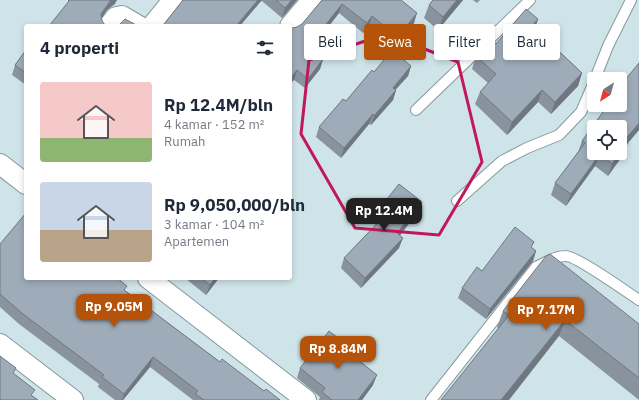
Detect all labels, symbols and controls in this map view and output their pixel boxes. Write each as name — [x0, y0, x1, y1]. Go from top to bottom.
chip: Beli — [304, 24, 356, 60]
chip: Sewa — [364, 24, 426, 60]
chip: Filter — [434, 24, 495, 60]
chip: Baru — [503, 24, 560, 60]
text: 4 properti — [40, 37, 119, 59]
icon: filters — [254, 37, 276, 59]
north arrow — [587, 72, 627, 112]
map controls — [587, 72, 627, 160]
text: Rp 12.4M/bln — [164, 94, 273, 116]
icon: home — [72, 98, 120, 146]
text: 4 kamar · 152 m² — [164, 116, 264, 133]
button: locate — [587, 120, 627, 160]
text: Rumah — [164, 133, 205, 150]
text: Rp 9,050,000/bln — [164, 194, 305, 216]
icon: home — [72, 198, 120, 246]
pin: Rp 12.4M — [343, 198, 425, 232]
text: Rp 12.4M — [355, 202, 413, 219]
text: 3 kamar · 104 m² — [164, 216, 264, 233]
text: Apartemen — [164, 233, 229, 250]
pin: Rp 9.05M — [73, 294, 155, 328]
pin: Rp 7.17M — [505, 297, 587, 331]
text: Rp 9.05M — [85, 298, 143, 315]
text: Rp 7.17M — [517, 301, 575, 318]
pin: Rp 8.84M — [297, 336, 379, 370]
text: Rp 8.84M — [309, 340, 367, 357]

